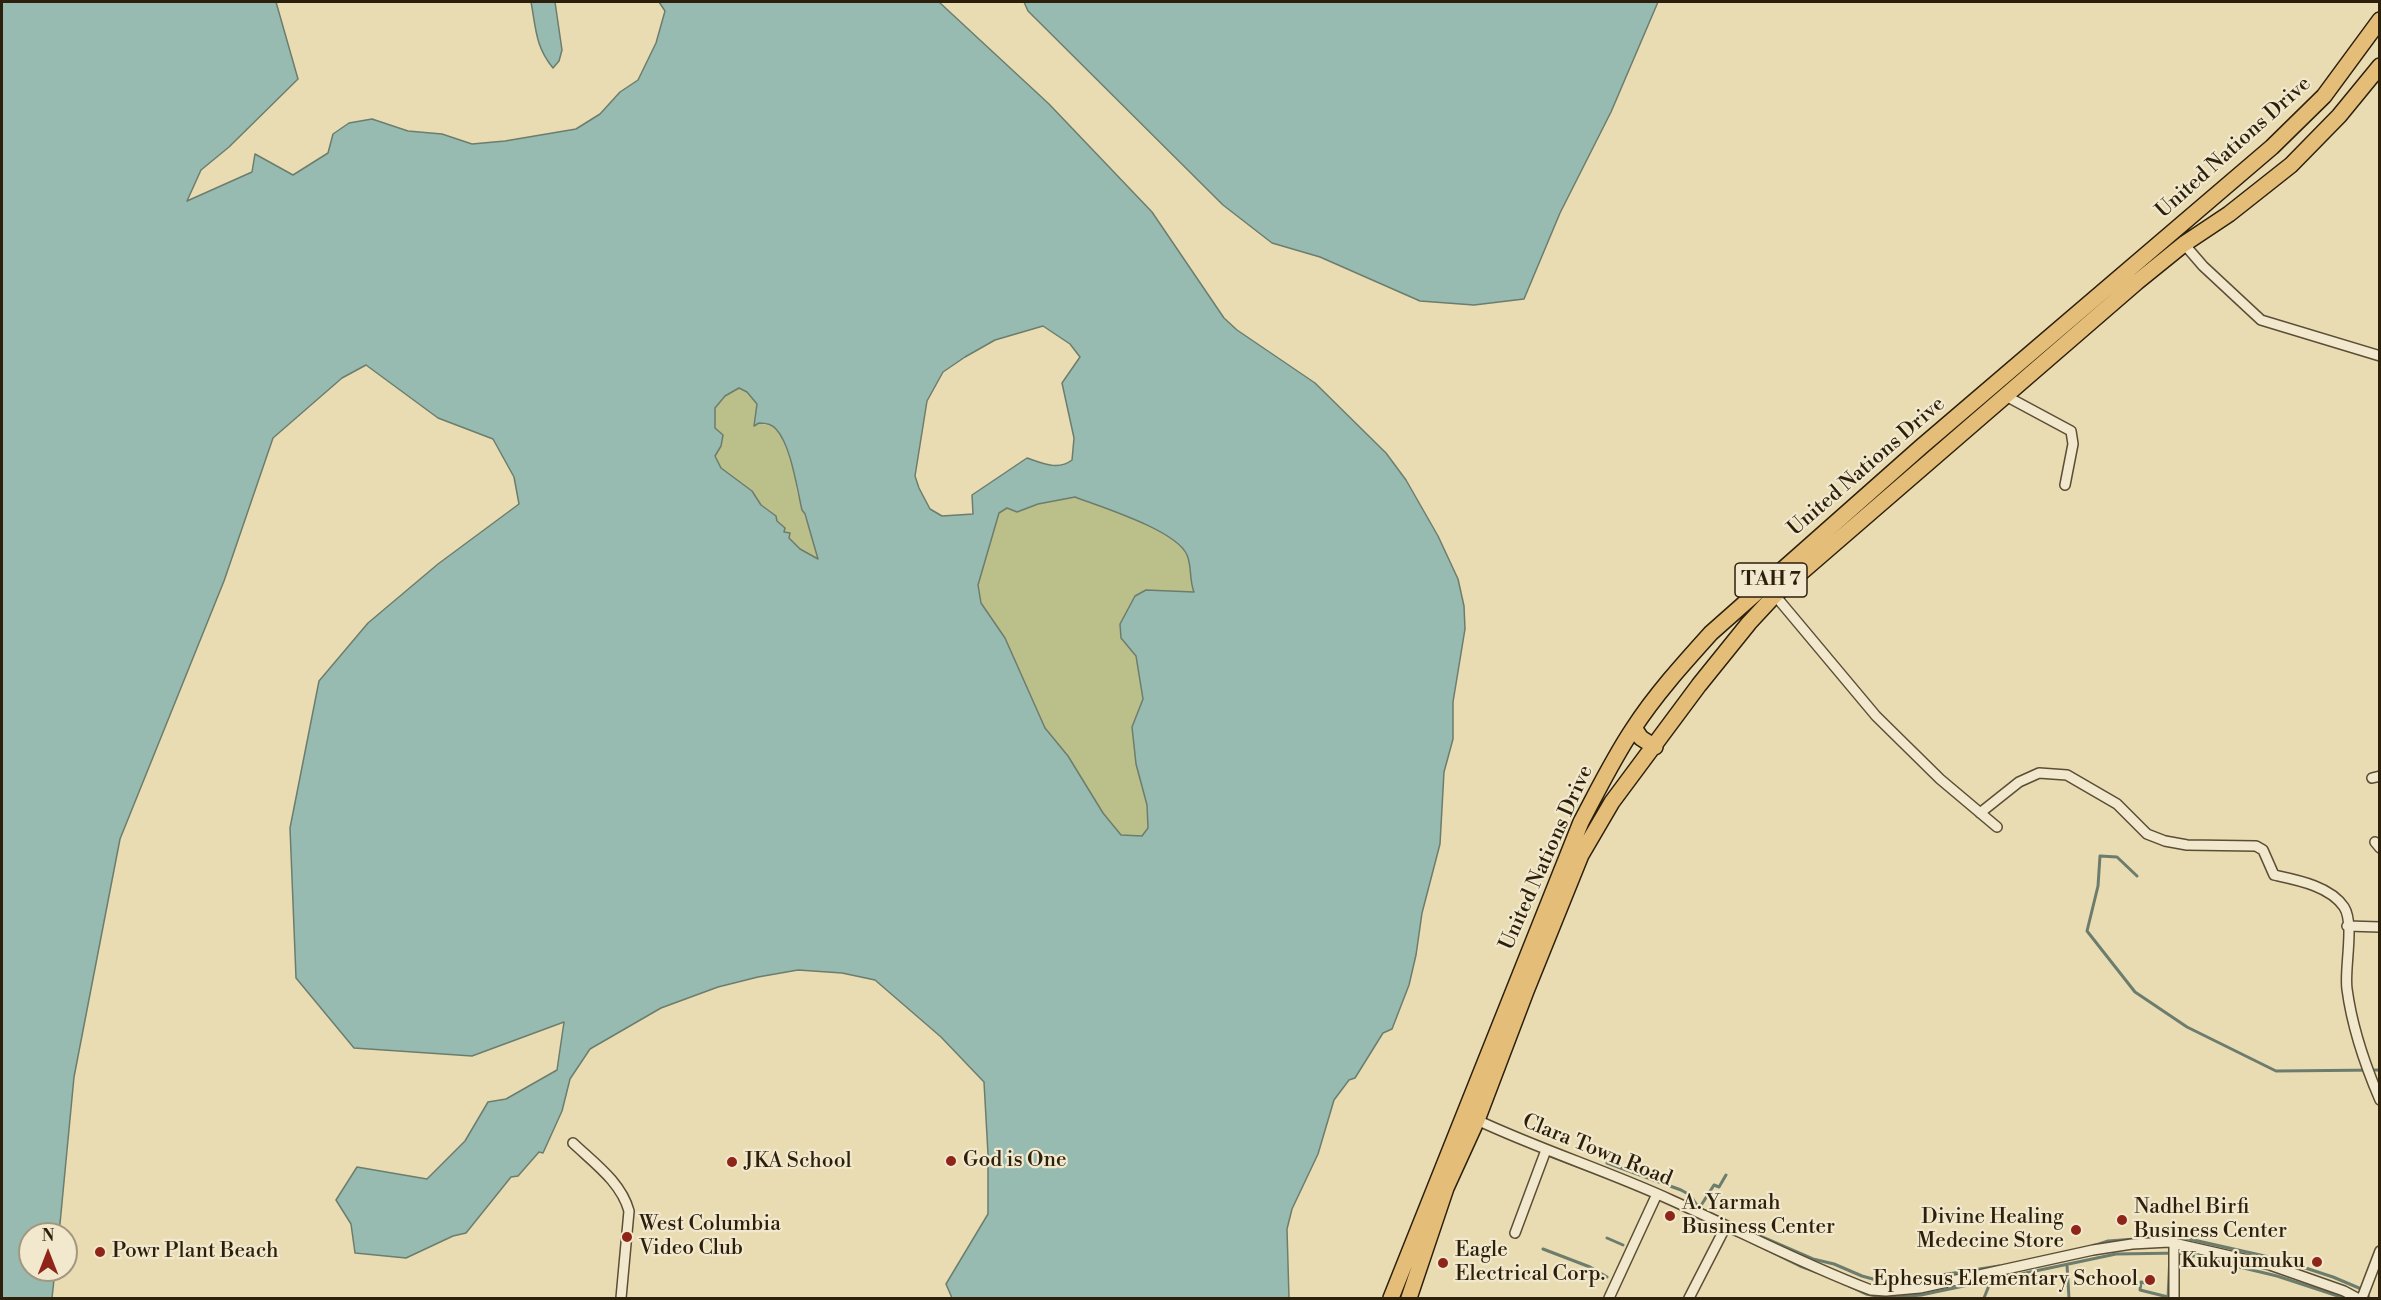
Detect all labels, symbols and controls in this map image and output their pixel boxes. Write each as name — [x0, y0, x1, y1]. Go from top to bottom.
street label: United Nations Drive — [2151, 72, 2317, 224]
street label: United Nations Drive — [1783, 392, 1951, 542]
road number: TAH 7 — [1735, 563, 1807, 597]
street label: United Nations Drive — [1495, 762, 1599, 954]
street label: Clara Town Road — [1518, 1109, 1676, 1193]
place label: God is One — [963, 1148, 1067, 1174]
place label: JKA School — [744, 1149, 852, 1175]
marker: God is One — [944, 1154, 958, 1168]
marker: JKA School — [725, 1155, 739, 1169]
place label: A. Yarmah Business Center — [1682, 1191, 1835, 1241]
place label: Nadhel Birfi Business Center — [2134, 1195, 2287, 1245]
place label: Divine Healing Medecine Store — [1917, 1205, 2064, 1255]
marker: A. Yarmah Business Center — [1663, 1209, 1677, 1223]
place label: West Columbia Video Club — [639, 1212, 781, 1262]
marker: Nadhel Birfi Business Center — [2115, 1213, 2129, 1227]
north arrow — [18, 1222, 78, 1282]
marker: Divine Healing Medecine Store — [2069, 1223, 2083, 1237]
text: N — [42, 1226, 54, 1246]
marker: West Columbia Video Club — [620, 1230, 634, 1244]
place label: Eagle Electrical Corp. — [1455, 1238, 1605, 1288]
place label: Powr Plant Beach — [112, 1239, 279, 1265]
marker: Powr Plant Beach — [93, 1245, 107, 1259]
place label: Kukujumuku — [2181, 1249, 2305, 1275]
marker: Kukujumuku — [2310, 1255, 2324, 1269]
marker: Eagle Electrical Corp. — [1436, 1256, 1450, 1270]
place label: Ephesus Elementary School — [1873, 1267, 2138, 1293]
marker: Ephesus Elementary School — [2143, 1273, 2157, 1287]

